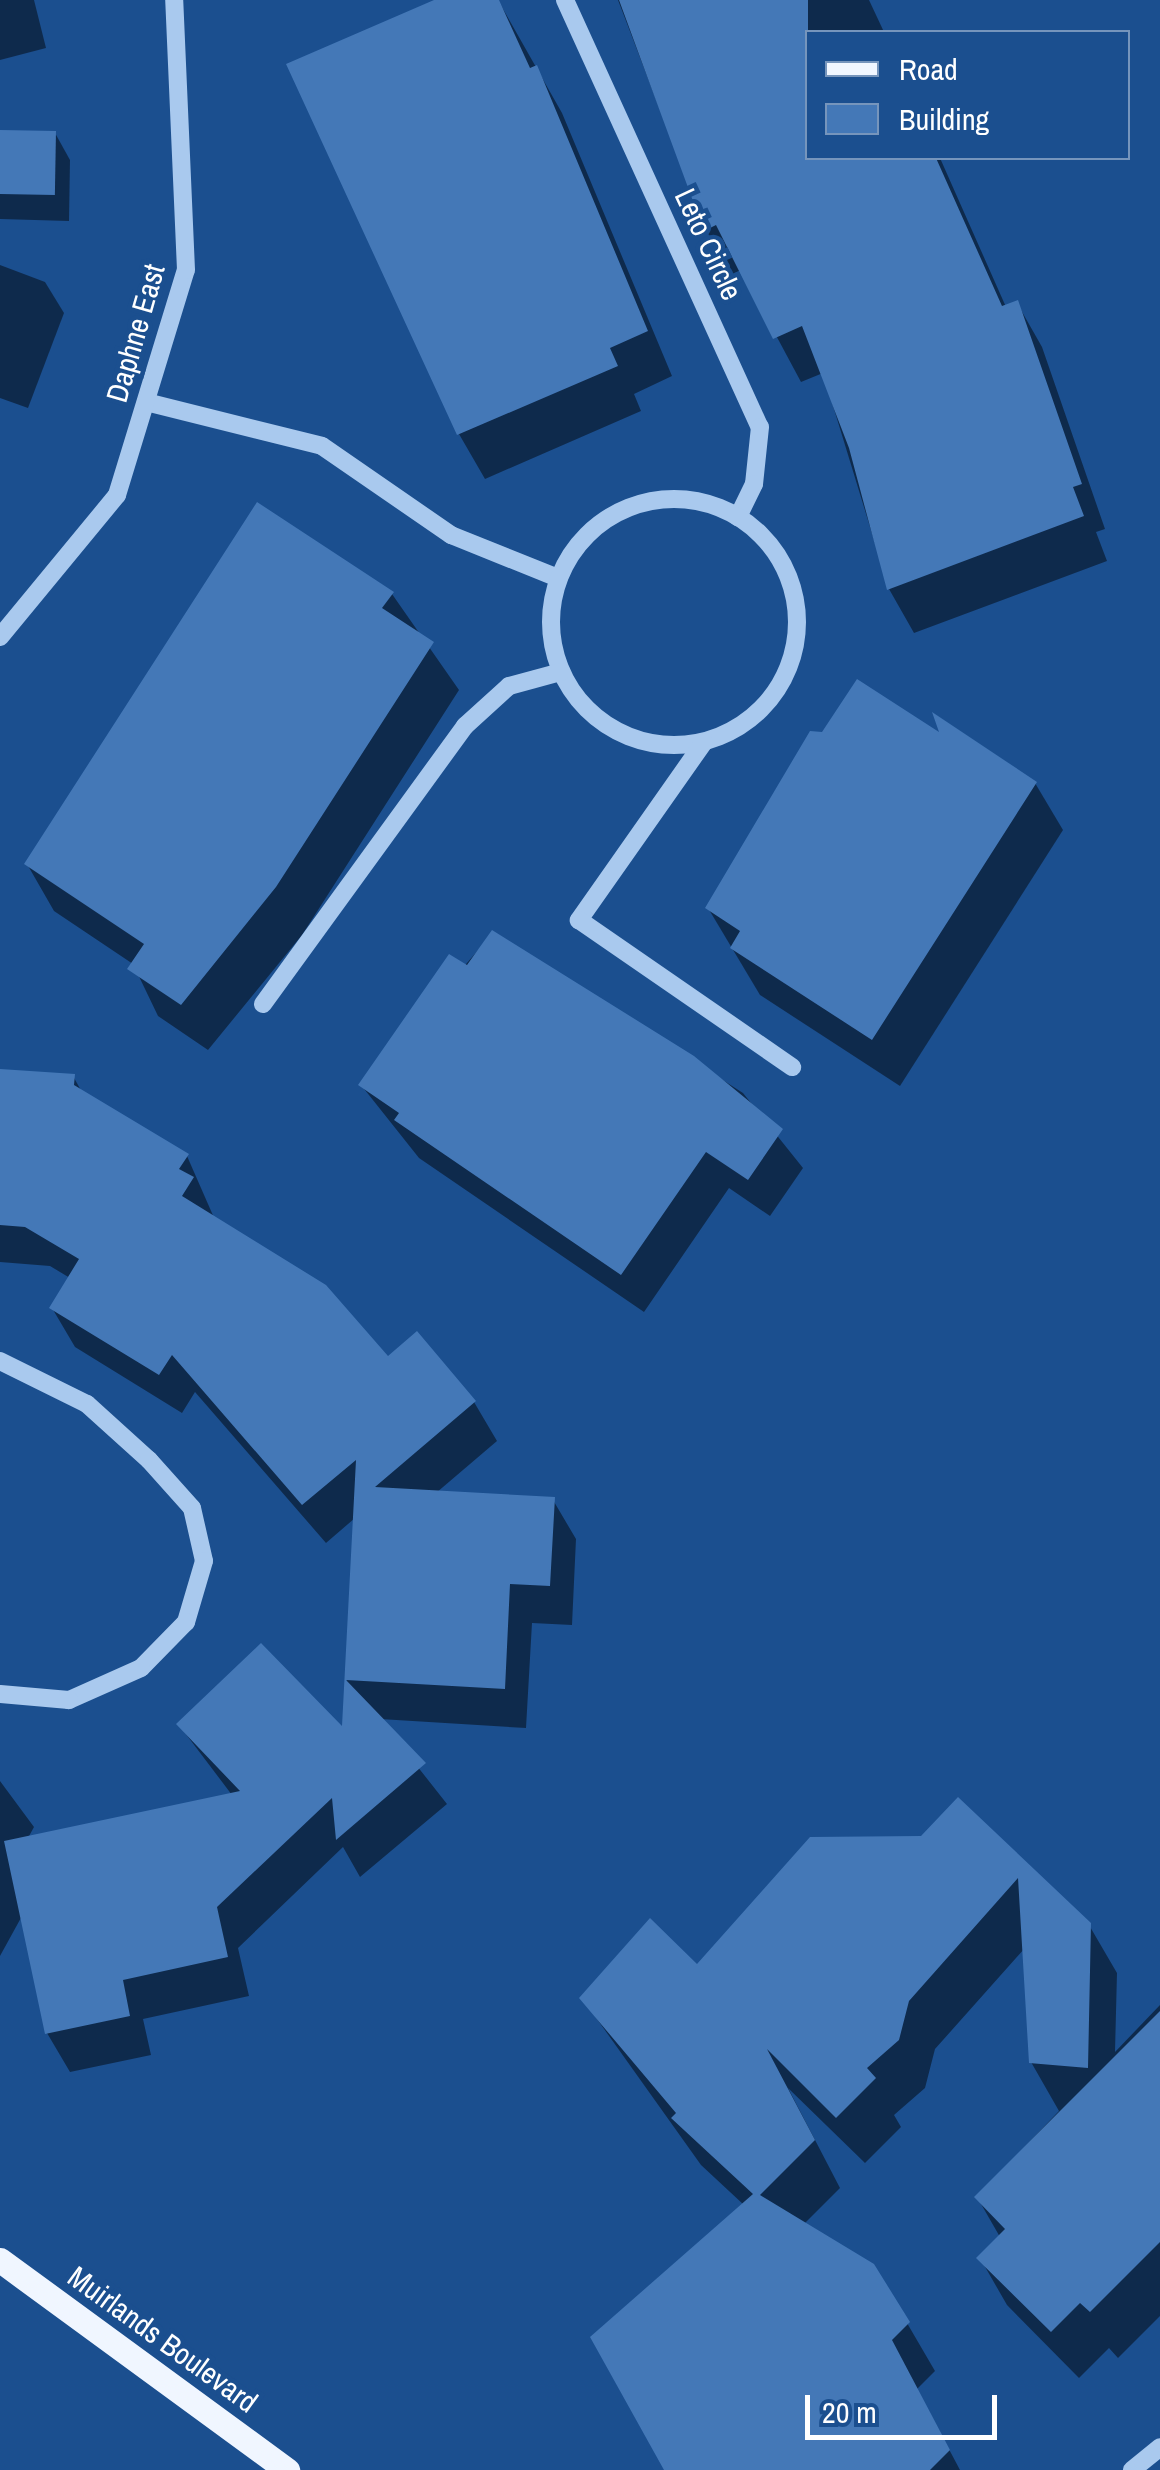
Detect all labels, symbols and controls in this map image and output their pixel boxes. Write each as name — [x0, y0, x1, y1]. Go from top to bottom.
legend — [805, 30, 1130, 160]
text: Road — [899, 49, 958, 89]
text: Building — [899, 99, 989, 139]
street label: Leto Circle — [668, 182, 750, 306]
street label: Daphne East — [98, 260, 172, 406]
street label: Muirlands Boulevard — [61, 2258, 265, 2420]
scale bar — [810, 2375, 1002, 2437]
text: 20 m — [822, 2392, 877, 2432]

